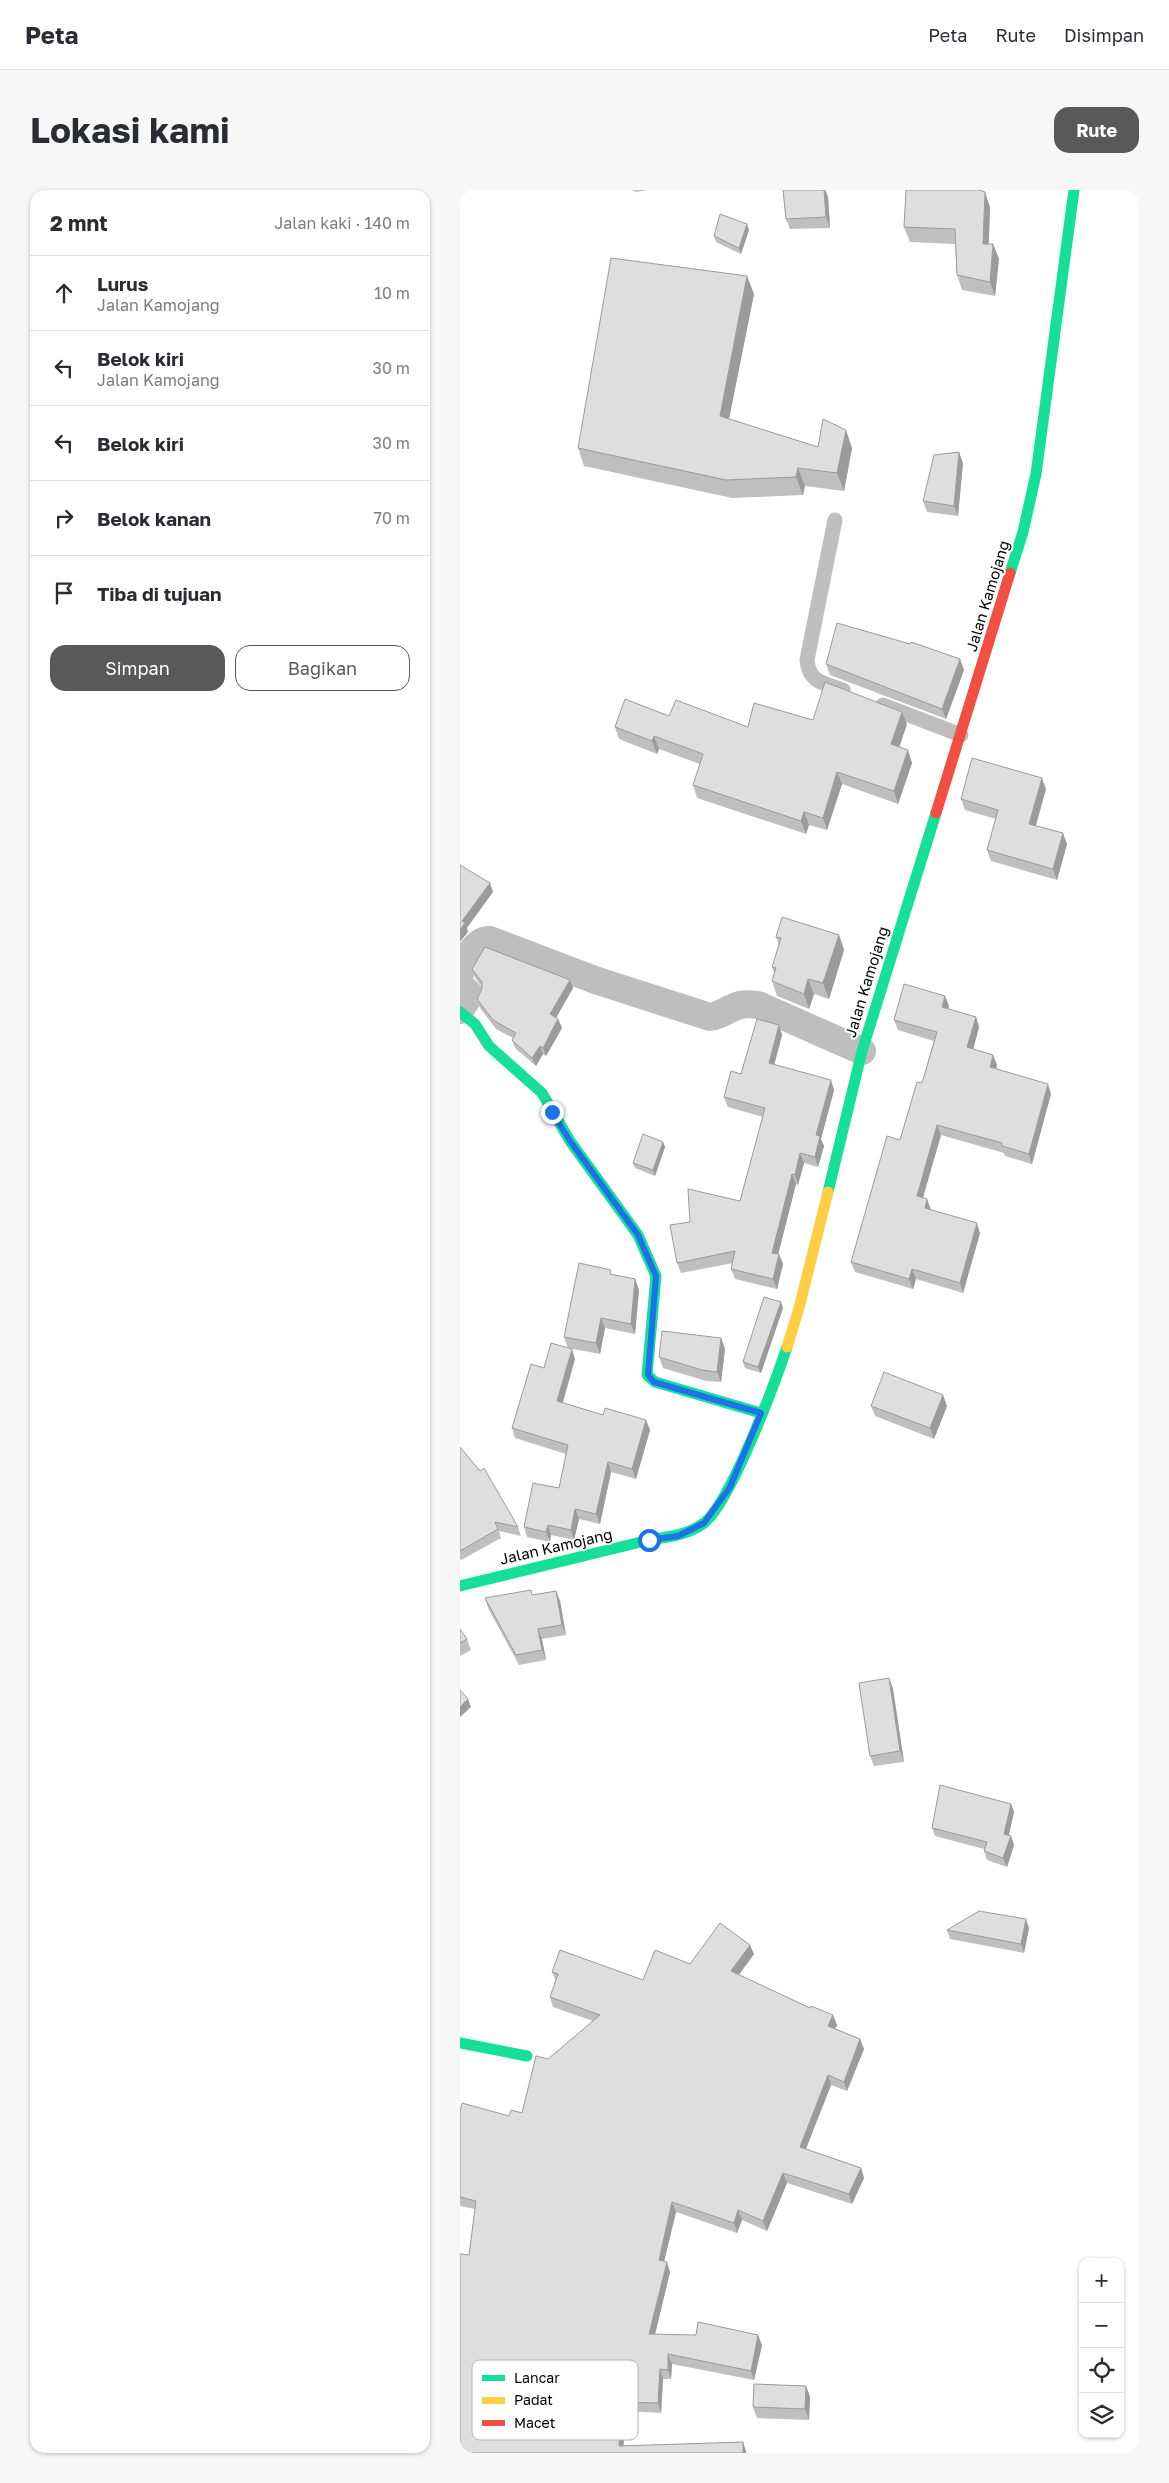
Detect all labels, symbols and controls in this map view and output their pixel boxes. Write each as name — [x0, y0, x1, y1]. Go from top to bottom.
text: Peta — [25, 20, 78, 49]
text: Peta — [928, 24, 968, 46]
text: Rute — [996, 24, 1036, 46]
text: Disimpan — [1064, 24, 1144, 46]
button: Rute — [1054, 107, 1139, 153]
text: Lokasi kami — [30, 109, 230, 151]
text: 2 mnt — [50, 210, 108, 236]
text: Jalan kaki · 140 m — [274, 213, 410, 233]
text: Lurus — [97, 272, 148, 295]
icon: ahead — [50, 279, 78, 307]
text: 10 m — [374, 283, 410, 303]
text: Jalan Kamojang — [97, 295, 220, 315]
text: Belok kiri — [97, 347, 184, 370]
icon: left — [50, 354, 78, 382]
text: 30 m — [373, 358, 410, 378]
text: Jalan Kamojang — [97, 370, 220, 390]
icon: left — [50, 429, 78, 457]
text: Belok kiri — [97, 432, 184, 455]
text: 30 m — [373, 433, 410, 453]
icon: right — [50, 504, 78, 532]
text: Belok kanan — [97, 507, 211, 530]
text: 70 m — [373, 508, 410, 528]
street label: Jalan Kamojang — [962, 538, 1012, 653]
icon: arrive — [50, 579, 78, 607]
text: Tiba di tujuan — [97, 582, 222, 605]
button: Simpan — [50, 645, 225, 691]
button: Bagikan — [235, 645, 410, 691]
street label: Jalan Kamojang — [841, 924, 891, 1039]
route end — [541, 1101, 564, 1124]
street label: Jalan Kamojang — [498, 1524, 614, 1568]
route start — [638, 1529, 661, 1552]
map controls — [1079, 2258, 1124, 2438]
button: + — [1079, 2258, 1124, 2303]
button: − — [1079, 2303, 1124, 2348]
button: locate — [1079, 2348, 1124, 2393]
legend — [472, 2360, 638, 2440]
text: Lancar — [514, 2369, 560, 2386]
text: Padat — [514, 2391, 553, 2408]
button: layers — [1079, 2393, 1124, 2438]
text: Macet — [514, 2414, 555, 2431]

